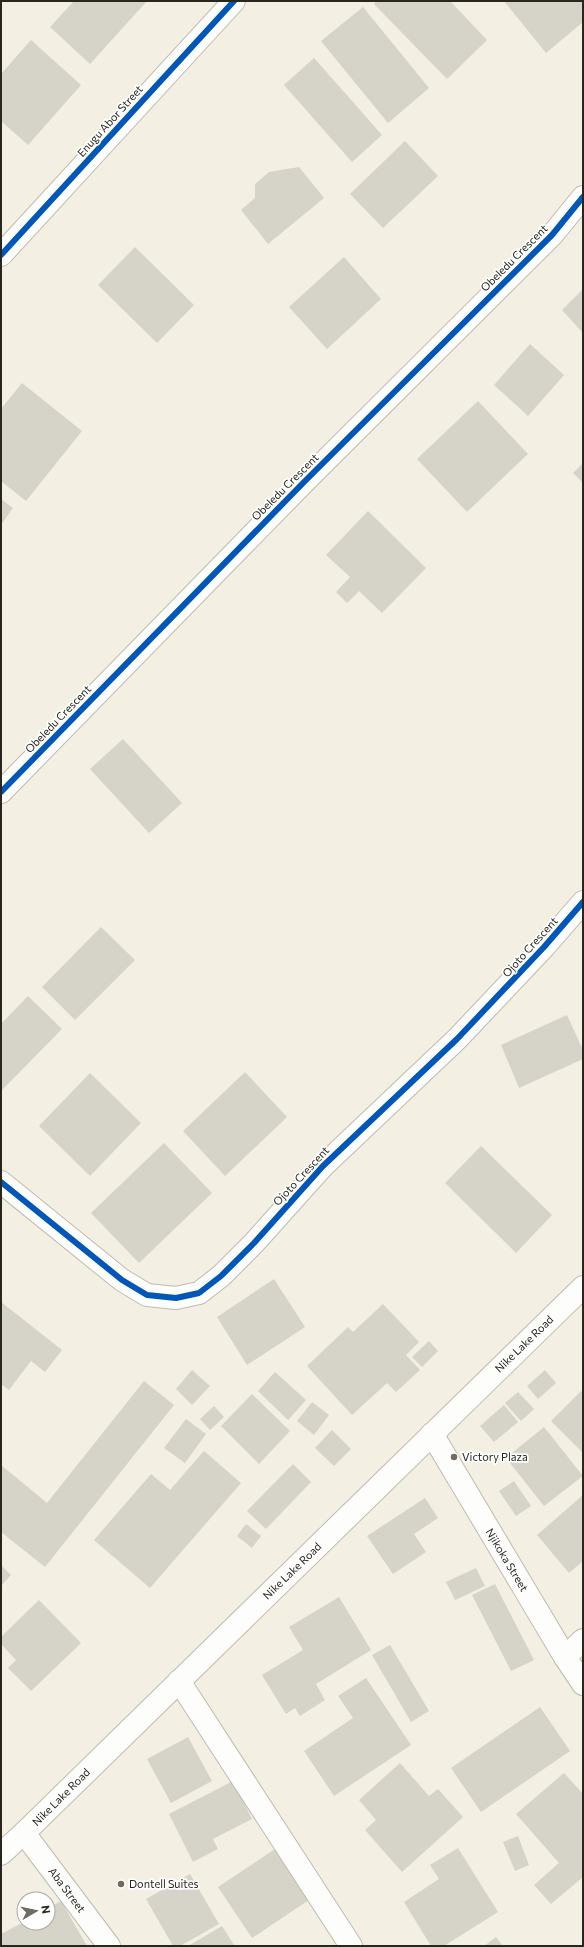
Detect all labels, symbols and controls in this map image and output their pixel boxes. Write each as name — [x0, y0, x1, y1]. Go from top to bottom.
street label: Enugu Abor Street — [74, 82, 145, 159]
street label: Obeledu Crescent — [478, 221, 550, 294]
street label: Obeledu Crescent — [249, 450, 321, 523]
street label: Obeledu Crescent — [22, 682, 94, 755]
street label: Ojoto Crescent — [499, 914, 560, 979]
street label: Ojoto Crescent — [270, 1143, 332, 1208]
street label: Nike Lake Road — [492, 1313, 556, 1375]
place label: Victory Plaza — [462, 1450, 528, 1463]
marker: Victory Plaza — [449, 1452, 459, 1462]
street label: Njikoka Street — [484, 1526, 532, 1594]
street label: Nike Lake Road — [260, 1540, 324, 1602]
street label: Nike Lake Road — [29, 1765, 92, 1828]
street label: Aba Street — [46, 1865, 89, 1915]
place label: Dontell Suites — [129, 1877, 199, 1890]
marker: Dontell Suites — [116, 1879, 126, 1889]
north arrow — [16, 1891, 56, 1931]
text: N — [39, 1904, 53, 1914]

